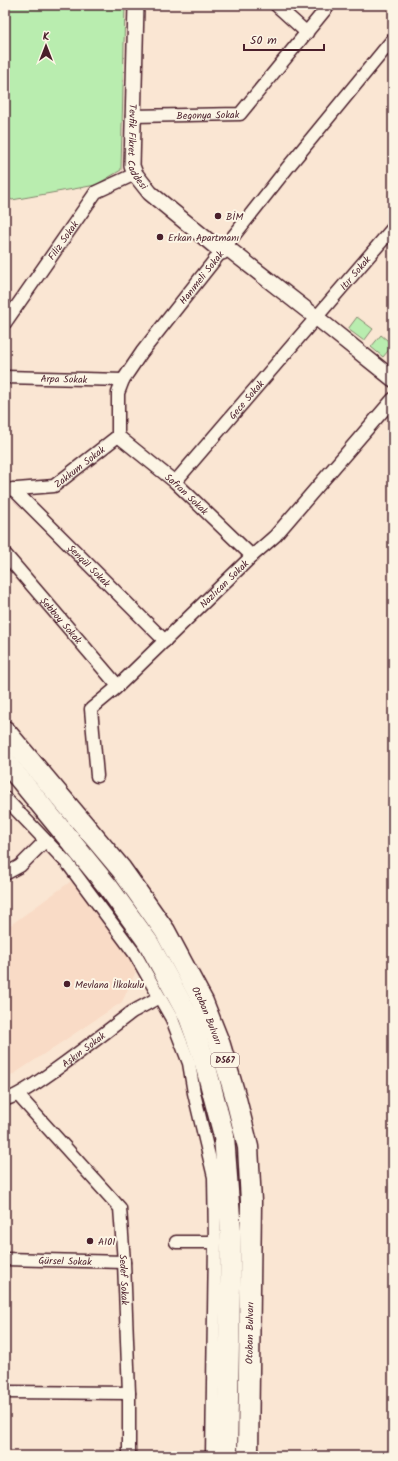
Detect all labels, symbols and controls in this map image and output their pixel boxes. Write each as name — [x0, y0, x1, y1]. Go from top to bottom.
north arrow — [26, 26, 66, 66]
scale bar — [244, 26, 324, 52]
text: K — [43, 28, 50, 46]
text: 50 m — [250, 31, 277, 50]
street label: Tevfik Fikret Caddesi — [123, 104, 152, 194]
street label: Begonya Sokak — [176, 107, 240, 124]
place label: BİM — [226, 209, 243, 225]
marker: BİM — [213, 211, 223, 221]
street label: Filiz Sokak — [44, 217, 83, 264]
place label: Erkan Apartmanı — [168, 230, 240, 246]
marker: Erkan Apartmanı — [155, 232, 165, 242]
street label: Hanımeli Sokak — [175, 247, 228, 308]
street label: Itır Sokak — [336, 252, 375, 294]
street label: Arpa Sokak — [40, 371, 88, 388]
street label: Gece Sokak — [225, 376, 268, 423]
street label: Zakkum Sokak — [51, 442, 109, 492]
street label: Safran Sokak — [161, 470, 212, 519]
street label: Şengül Sokak — [63, 541, 114, 591]
street label: Nazlıcan Sokak — [196, 556, 253, 612]
street label: Şebboy Sokak — [36, 594, 86, 648]
place label: Mevlana İlkokulu — [75, 977, 144, 993]
marker: Mevlana İlkokulu — [62, 979, 72, 989]
street label: Otoban Bulvarı — [187, 984, 226, 1048]
street label: Aşkın Sokak — [58, 1028, 109, 1072]
road number: D567 — [211, 1053, 239, 1067]
place label: A101 — [98, 1234, 115, 1250]
marker: A101 — [85, 1236, 95, 1246]
street label: Gürsel Sokak — [38, 1253, 92, 1270]
street label: Sedef Sokak — [114, 1254, 133, 1306]
street label: Otoban Bulvarı — [241, 1301, 259, 1364]

